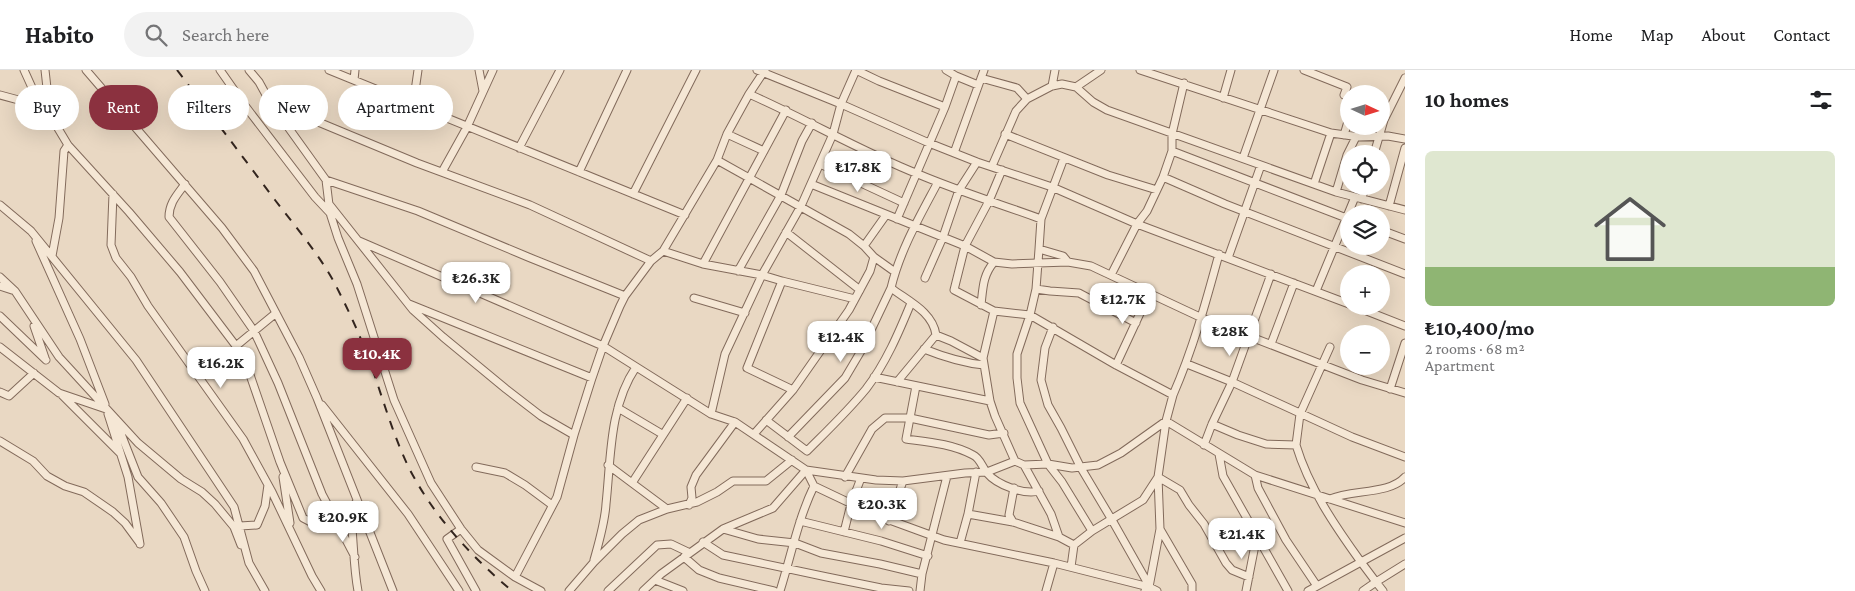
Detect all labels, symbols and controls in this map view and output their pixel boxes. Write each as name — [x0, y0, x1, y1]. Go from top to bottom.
search box — [124, 12, 474, 57]
text: Habito — [25, 21, 94, 48]
icon: search — [142, 21, 170, 49]
text: Search here — [182, 24, 269, 45]
text: Home — [1570, 25, 1613, 45]
text: Map — [1641, 25, 1673, 45]
text: About — [1701, 25, 1745, 45]
text: Contact — [1773, 25, 1830, 45]
chip: Buy — [15, 85, 79, 130]
chip: Rent — [89, 85, 158, 130]
chip: Filters — [168, 85, 249, 130]
chip: New — [259, 85, 328, 130]
chip: Apartment — [338, 85, 453, 130]
north arrow — [1340, 85, 1390, 135]
map controls — [1340, 85, 1390, 375]
icon: filters — [1807, 86, 1835, 114]
text: 10 homes — [1425, 88, 1509, 112]
button: locate — [1340, 145, 1390, 195]
pin: ₺17.8K — [817, 150, 899, 193]
text: ₺17.8K — [835, 158, 881, 175]
icon: home — [1585, 184, 1675, 274]
button: layers — [1340, 205, 1390, 255]
pin: ₺26.3K — [435, 262, 517, 304]
button: + — [1340, 265, 1390, 315]
text: ₺26.3K — [452, 269, 500, 286]
pin: ₺12.7K — [1082, 282, 1164, 325]
text: ₺12.7K — [1101, 290, 1145, 307]
pin: ₺28K — [1200, 314, 1260, 357]
text: ₺10,400/mo — [1425, 316, 1534, 340]
pin: ₺12.4K — [800, 320, 882, 363]
text: ₺28K — [1212, 322, 1248, 339]
button: − — [1340, 325, 1390, 375]
text: ₺12.4K — [818, 328, 864, 345]
pin: ₺10.4K — [336, 338, 418, 380]
text: 2 rooms · 68 m² — [1425, 340, 1525, 357]
text: ₺10.4K — [354, 345, 400, 362]
pin: ₺16.2K — [180, 346, 262, 389]
text: ₺16.2K — [198, 354, 244, 371]
text: Apartment — [1425, 357, 1495, 374]
pin: ₺20.3K — [841, 488, 923, 530]
text: ₺20.3K — [858, 495, 906, 512]
pin: ₺20.9K — [302, 500, 384, 543]
text: ₺20.9K — [319, 508, 367, 525]
pin: ₺21.4K — [1201, 518, 1283, 560]
text: ₺21.4K — [1219, 525, 1265, 542]

